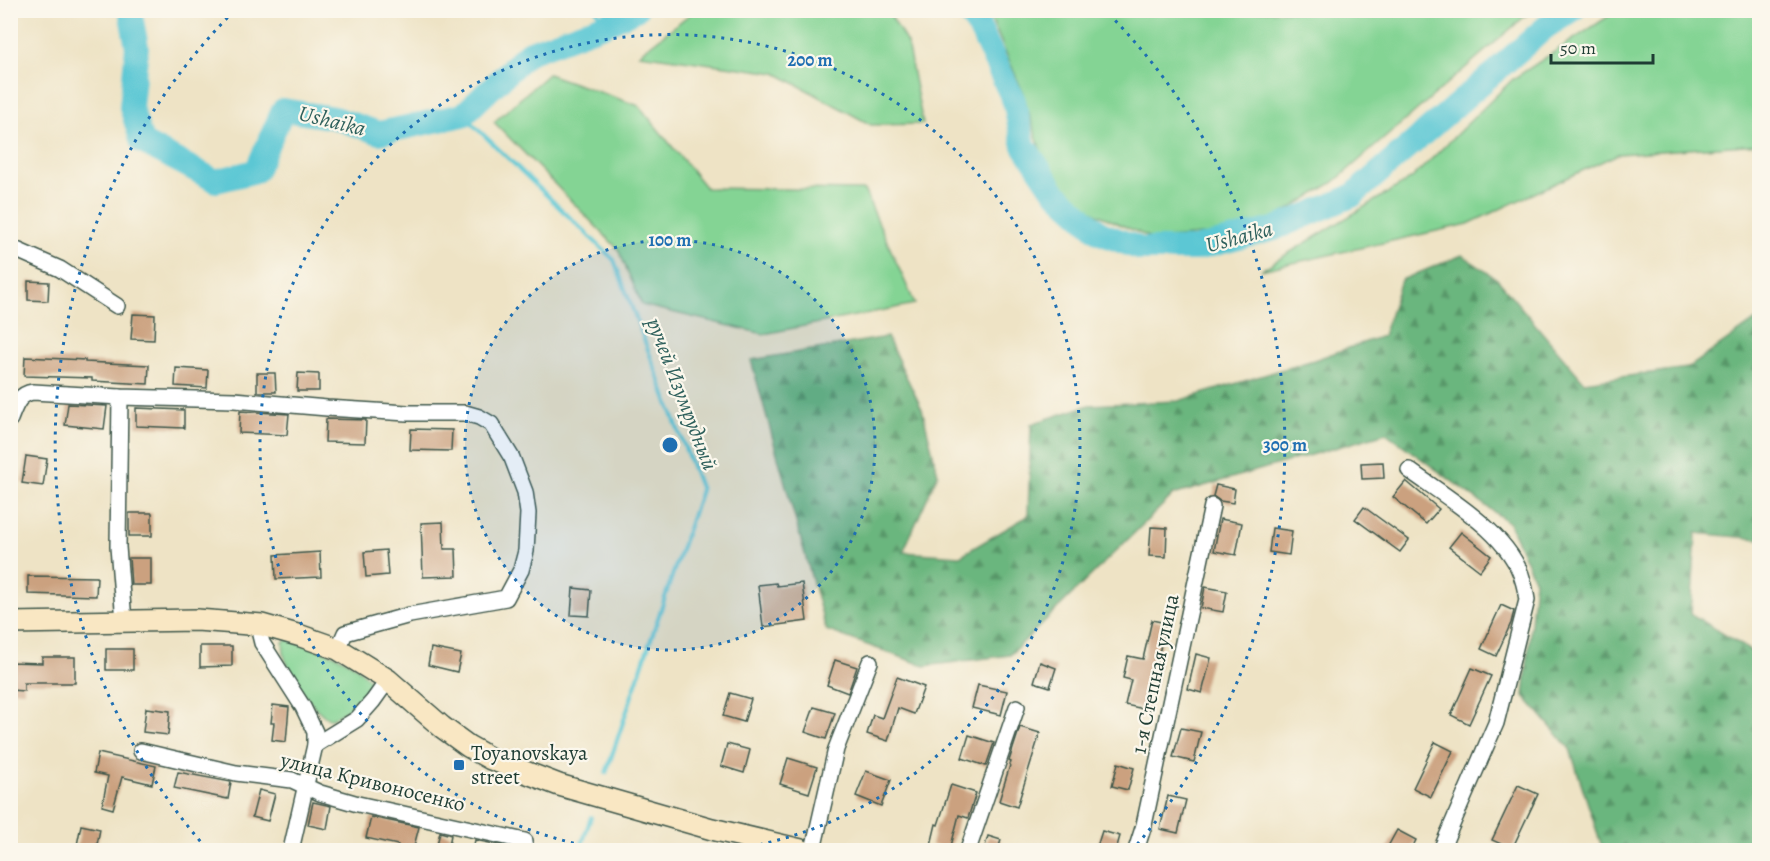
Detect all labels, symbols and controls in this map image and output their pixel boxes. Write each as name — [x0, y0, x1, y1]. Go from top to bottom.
scale bar — [1551, 27, 1653, 65]
text: 50 m — [1560, 36, 1596, 60]
text: 200 m — [787, 48, 833, 72]
water label: Ushaika — [295, 98, 369, 144]
water label: Ushaika — [1202, 214, 1276, 260]
text: 100 m — [649, 228, 691, 252]
water label: ручей Изумрудный — [639, 313, 725, 475]
text: 300 m — [1263, 433, 1307, 457]
centre of rings — [660, 435, 680, 455]
street label: 1-я Степная улица — [1124, 591, 1186, 757]
place label: Toyanovskaya street — [471, 739, 588, 791]
street label: улица Кривоносенко — [277, 745, 468, 818]
marker: Toyanovskaya street — [452, 758, 466, 772]

